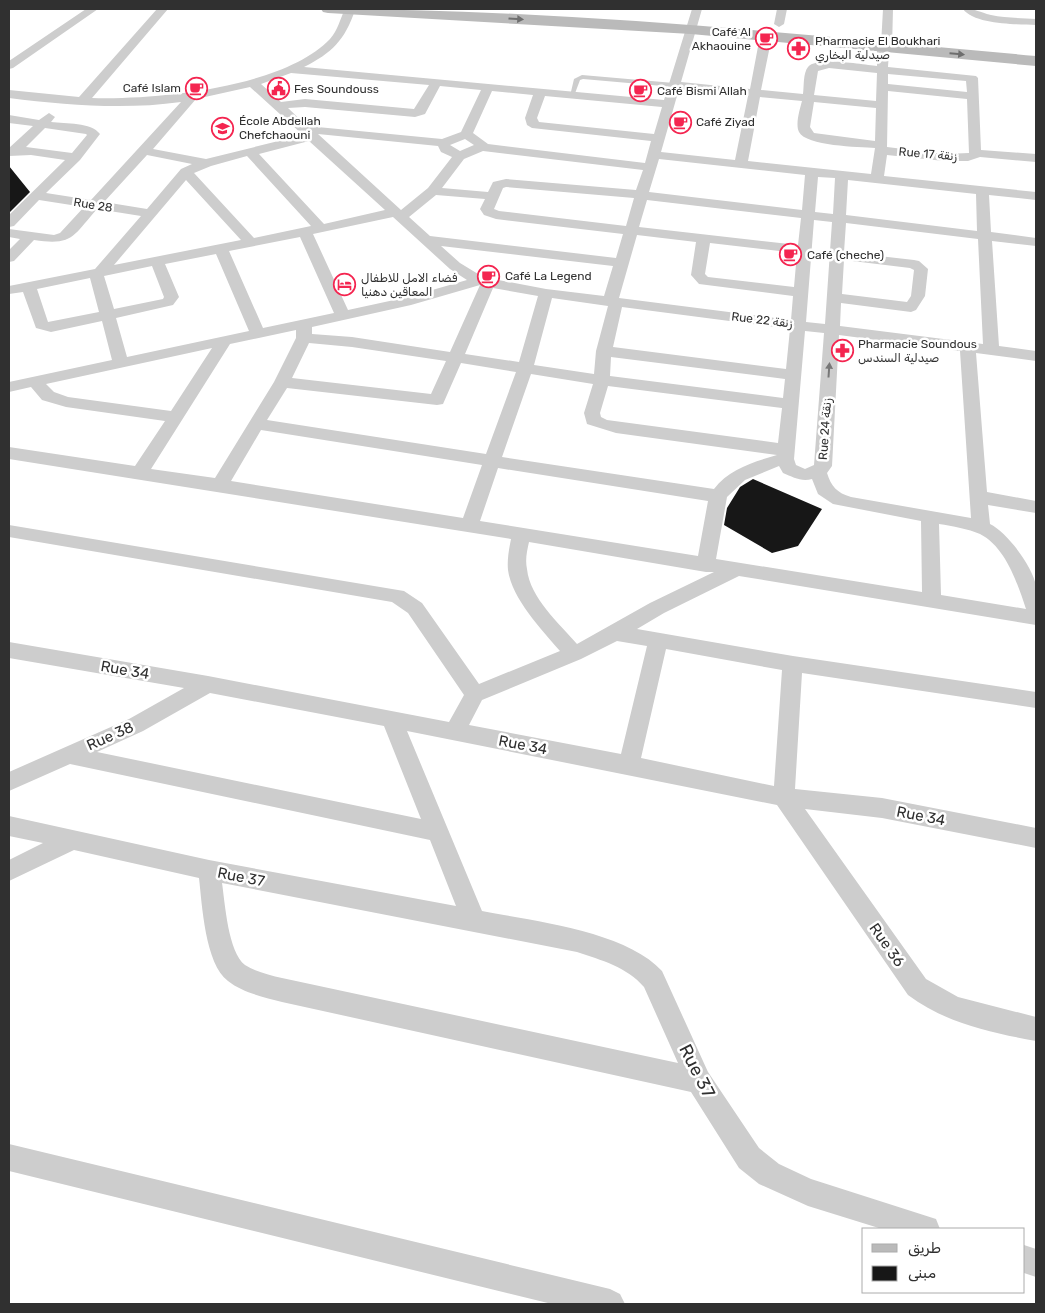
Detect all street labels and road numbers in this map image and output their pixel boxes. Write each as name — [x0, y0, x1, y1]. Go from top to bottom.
street label: Rue 17 زنقة — [898, 144, 958, 165]
street label: Rue 28 — [72, 195, 114, 215]
street label: Rue 22 زنقة — [730, 309, 794, 332]
street label: Rue 24 زنقة — [816, 398, 835, 460]
street label: Rue 34 — [99, 657, 151, 683]
street label: Rue 38 — [84, 718, 136, 754]
street label: Rue 34 — [497, 731, 549, 759]
street label: Rue 34 — [895, 802, 947, 830]
street label: Rue 37 — [216, 864, 266, 890]
street label: Rue 36 — [866, 920, 908, 970]
street label: Rue 37 — [674, 1041, 720, 1101]

